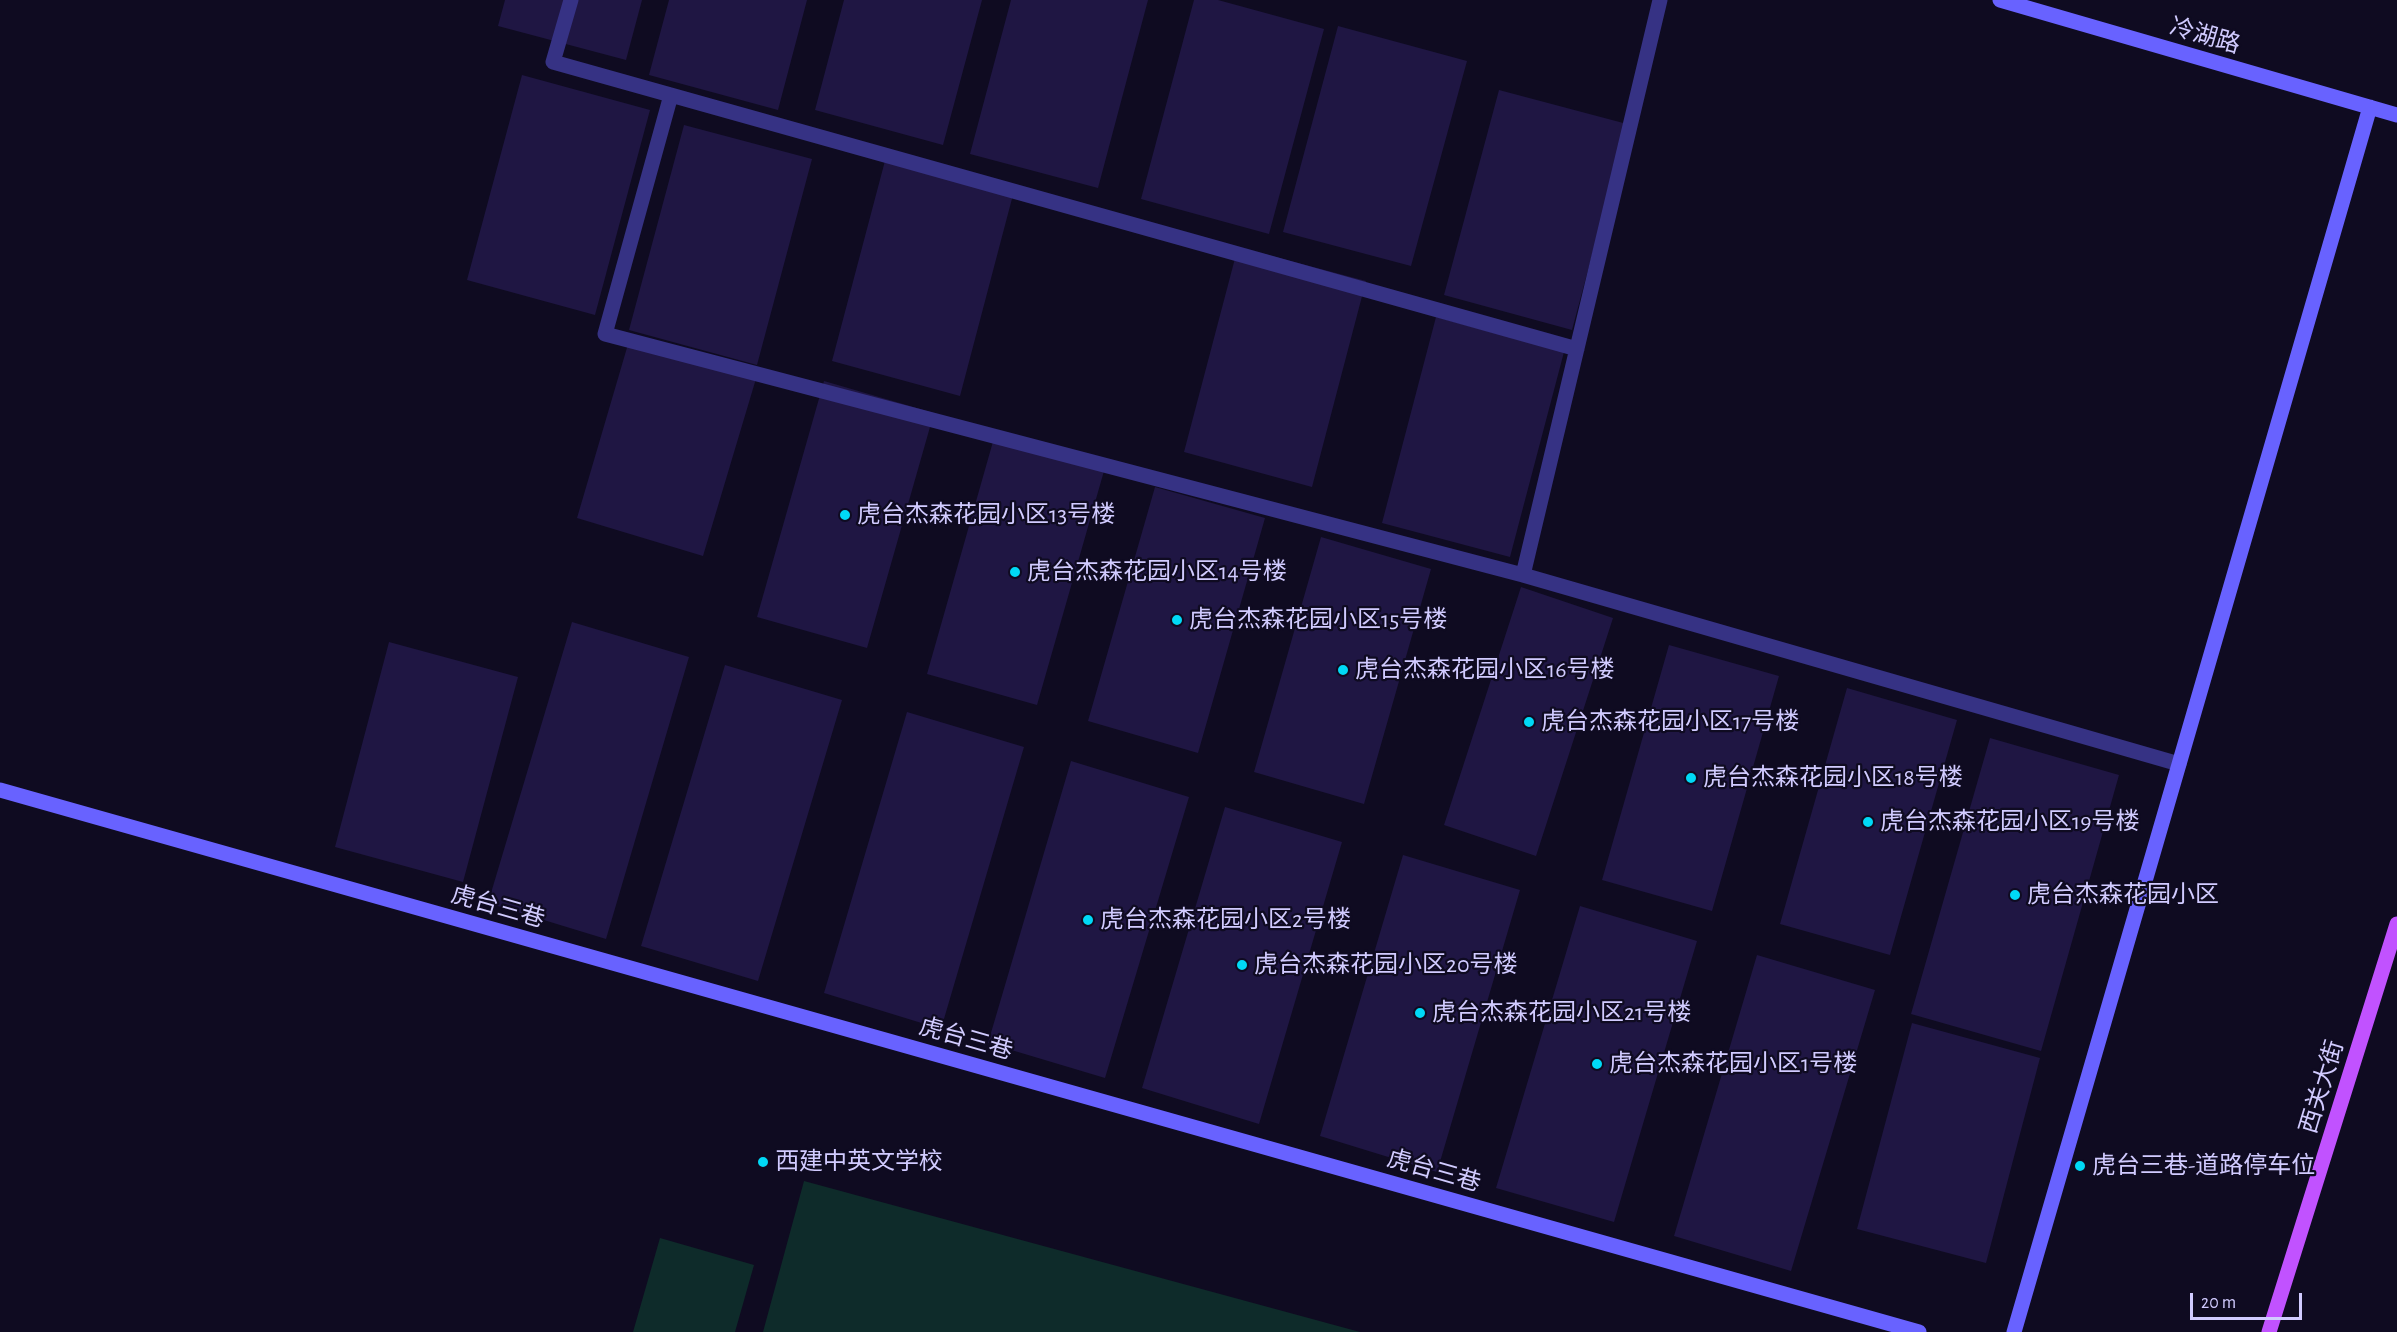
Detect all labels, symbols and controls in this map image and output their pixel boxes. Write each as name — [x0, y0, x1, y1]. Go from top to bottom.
street label: 冷湖路 — [2166, 12, 2244, 60]
place label: 虎台杰森花园小区13号楼 — [857, 501, 1115, 529]
marker: 虎台杰森花园小区13号楼 — [838, 508, 852, 522]
place label: 虎台杰森花园小区14号楼 — [1027, 558, 1287, 586]
marker: 虎台杰森花园小区14号楼 — [1008, 565, 1022, 579]
place label: 虎台杰森花园小区15号楼 — [1189, 606, 1447, 634]
marker: 虎台杰森花园小区15号楼 — [1170, 613, 1184, 627]
place label: 虎台杰森花园小区16号楼 — [1355, 656, 1615, 684]
marker: 虎台杰森花园小区16号楼 — [1336, 663, 1350, 677]
place label: 虎台杰森花园小区17号楼 — [1541, 708, 1799, 736]
marker: 虎台杰森花园小区17号楼 — [1522, 715, 1536, 729]
place label: 虎台杰森花园小区18号楼 — [1703, 764, 1963, 792]
marker: 虎台杰森花园小区18号楼 — [1684, 771, 1698, 785]
place label: 虎台杰森花园小区19号楼 — [1880, 808, 2140, 836]
marker: 虎台杰森花园小区19号楼 — [1861, 815, 1875, 829]
street label: 虎台三巷 — [448, 880, 548, 934]
place label: 虎台杰森花园小区 — [2027, 881, 2219, 909]
marker: 虎台杰森花园小区 — [2008, 888, 2022, 902]
place label: 虎台杰森花园小区2号楼 — [1100, 906, 1351, 934]
marker: 虎台杰森花园小区2号楼 — [1081, 913, 1095, 927]
place label: 虎台杰森花园小区20号楼 — [1254, 951, 1518, 979]
marker: 虎台杰森花园小区20号楼 — [1235, 958, 1249, 972]
place label: 虎台杰森花园小区21号楼 — [1432, 999, 1691, 1027]
marker: 虎台杰森花园小区21号楼 — [1413, 1006, 1427, 1020]
street label: 虎台三巷 — [916, 1012, 1016, 1066]
street label: 西关大街 — [2294, 1037, 2350, 1137]
place label: 虎台杰森花园小区1号楼 — [1609, 1050, 1857, 1078]
marker: 虎台杰森花园小区1号楼 — [1590, 1057, 1604, 1071]
street label: 虎台三巷 — [1384, 1144, 1484, 1198]
place label: 西建中英文学校 — [775, 1148, 943, 1176]
place label: 虎台三巷-道路停车位 — [2092, 1152, 2315, 1180]
marker: 西建中英文学校 — [756, 1155, 770, 1169]
marker: 虎台三巷-道路停车位 — [2073, 1159, 2087, 1173]
scale bar — [2193, 1281, 2306, 1319]
text: 20 m — [2201, 1294, 2236, 1312]

